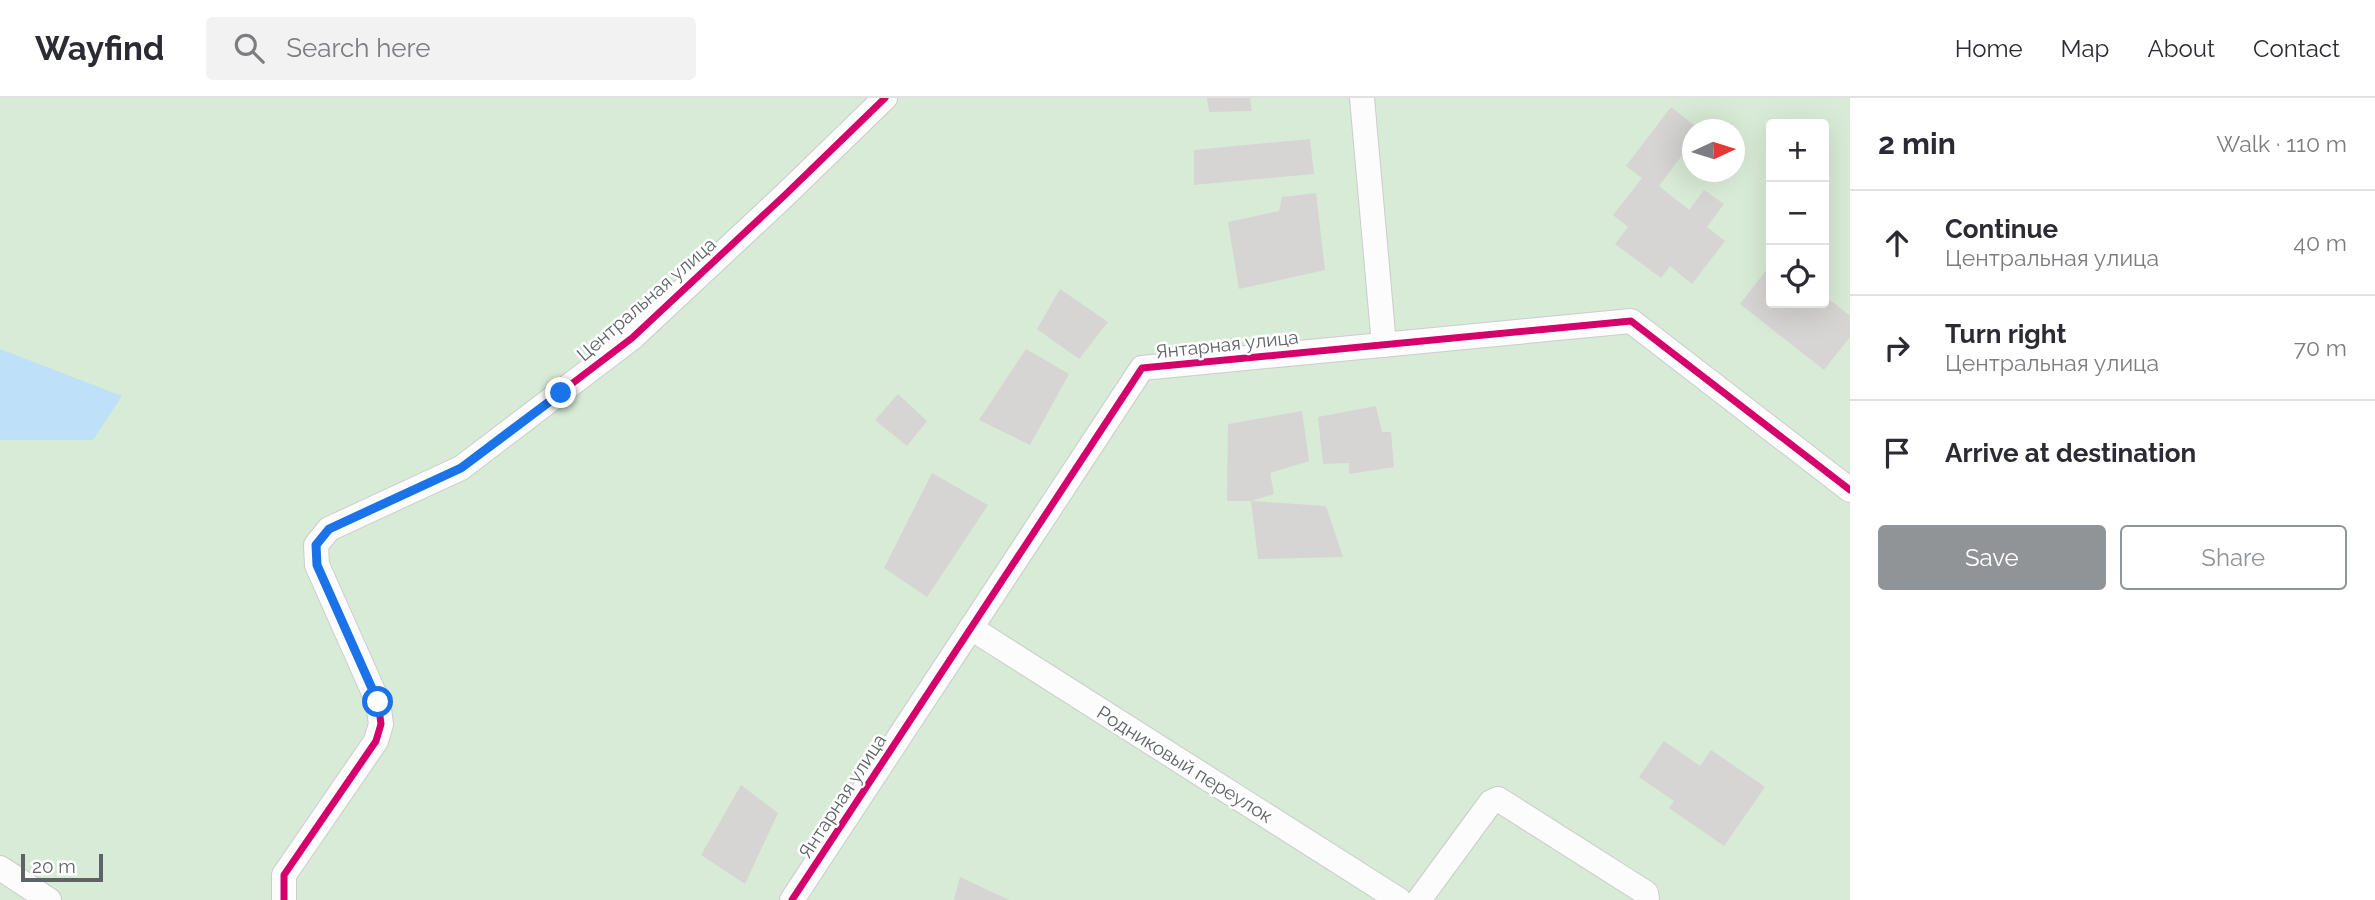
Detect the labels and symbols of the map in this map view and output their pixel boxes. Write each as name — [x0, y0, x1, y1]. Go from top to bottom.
north arrow — [1682, 119, 1745, 182]
street label: Центральная улица — [572, 233, 720, 365]
street label: Янтарная улица — [1154, 326, 1300, 362]
route end — [545, 377, 576, 408]
route start — [362, 686, 393, 717]
street label: Родниковый переулок — [1093, 701, 1277, 827]
street label: Янтарная улица — [794, 730, 890, 862]
scale bar — [21, 851, 103, 883]

